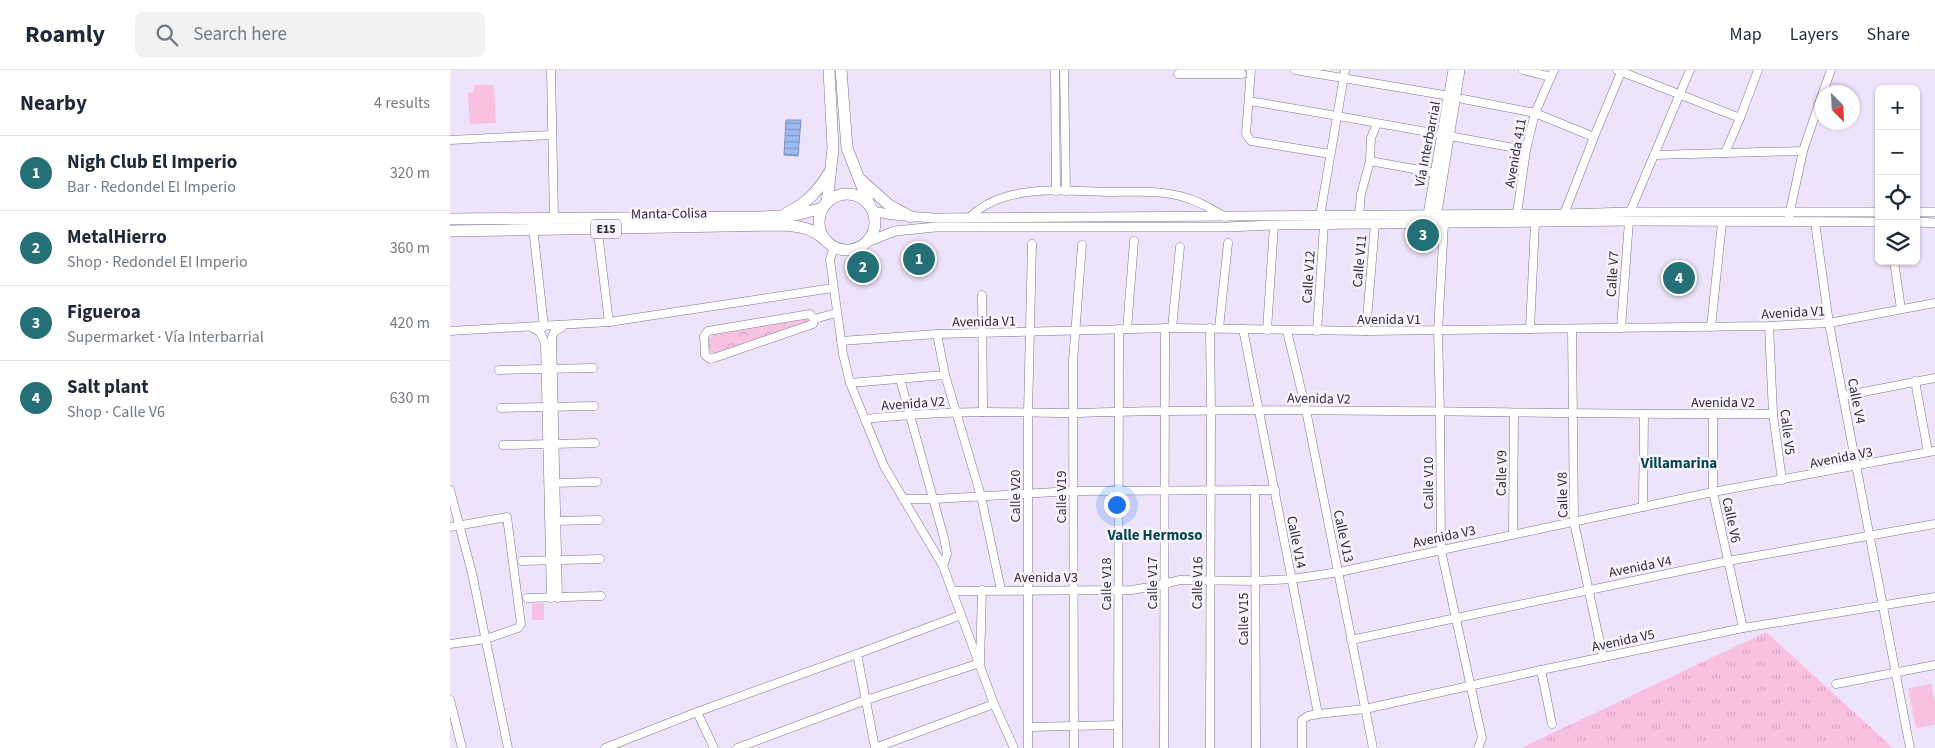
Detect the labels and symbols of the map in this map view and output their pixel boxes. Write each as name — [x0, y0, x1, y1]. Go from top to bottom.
north arrow — [1815, 85, 1860, 130]
street label: Vía Interbarrial — [1410, 99, 1446, 189]
street label: Avenida 411 — [1500, 117, 1532, 190]
street label: Manta-Colisa — [631, 203, 707, 225]
pin: 3 — [1407, 216, 1439, 254]
road number: E15 — [591, 220, 621, 238]
street label: Calle V11 — [1348, 234, 1372, 288]
pin: 1 — [903, 240, 935, 278]
pin: 2 — [847, 248, 879, 286]
street label: Calle V12 — [1297, 250, 1321, 304]
street label: Calle V7 — [1601, 250, 1625, 298]
pin: 4 — [1663, 259, 1695, 297]
street label: Avenida V1 — [1761, 301, 1825, 325]
street label: Avenida V1 — [1357, 310, 1421, 330]
street label: Avenida V1 — [952, 311, 1016, 333]
street label: Calle V4 — [1842, 377, 1870, 426]
street label: Avenida V2 — [1287, 388, 1351, 410]
street label: Avenida V2 — [881, 392, 946, 416]
street label: Avenida V2 — [1691, 393, 1755, 413]
street label: Calle V5 — [1774, 408, 1800, 456]
street label: Avenida V3 — [1808, 442, 1874, 474]
street label: Calle V9 — [1492, 450, 1512, 496]
district label: Villamarina — [1640, 453, 1717, 474]
street label: Calle V10 — [1419, 456, 1439, 510]
street label: Calle V20 — [1006, 469, 1026, 523]
street label: Calle V19 — [1052, 470, 1072, 524]
street label: Calle V8 — [1553, 472, 1573, 518]
your location — [1104, 492, 1130, 518]
street label: Calle V6 — [1716, 496, 1746, 545]
street label: Calle V13 — [1328, 508, 1358, 564]
street label: Calle V14 — [1281, 514, 1311, 570]
street label: Avenida V3 — [1411, 521, 1478, 553]
district label: Valle Hermoso — [1107, 525, 1203, 546]
street label: Avenida V4 — [1607, 551, 1673, 583]
street label: Calle V17 — [1143, 556, 1163, 610]
street label: Calle V16 — [1188, 556, 1208, 610]
street label: Calle V18 — [1097, 557, 1117, 611]
street label: Avenida V3 — [1014, 568, 1078, 588]
street label: Calle V15 — [1234, 592, 1254, 646]
street label: Avenida V5 — [1590, 625, 1657, 657]

